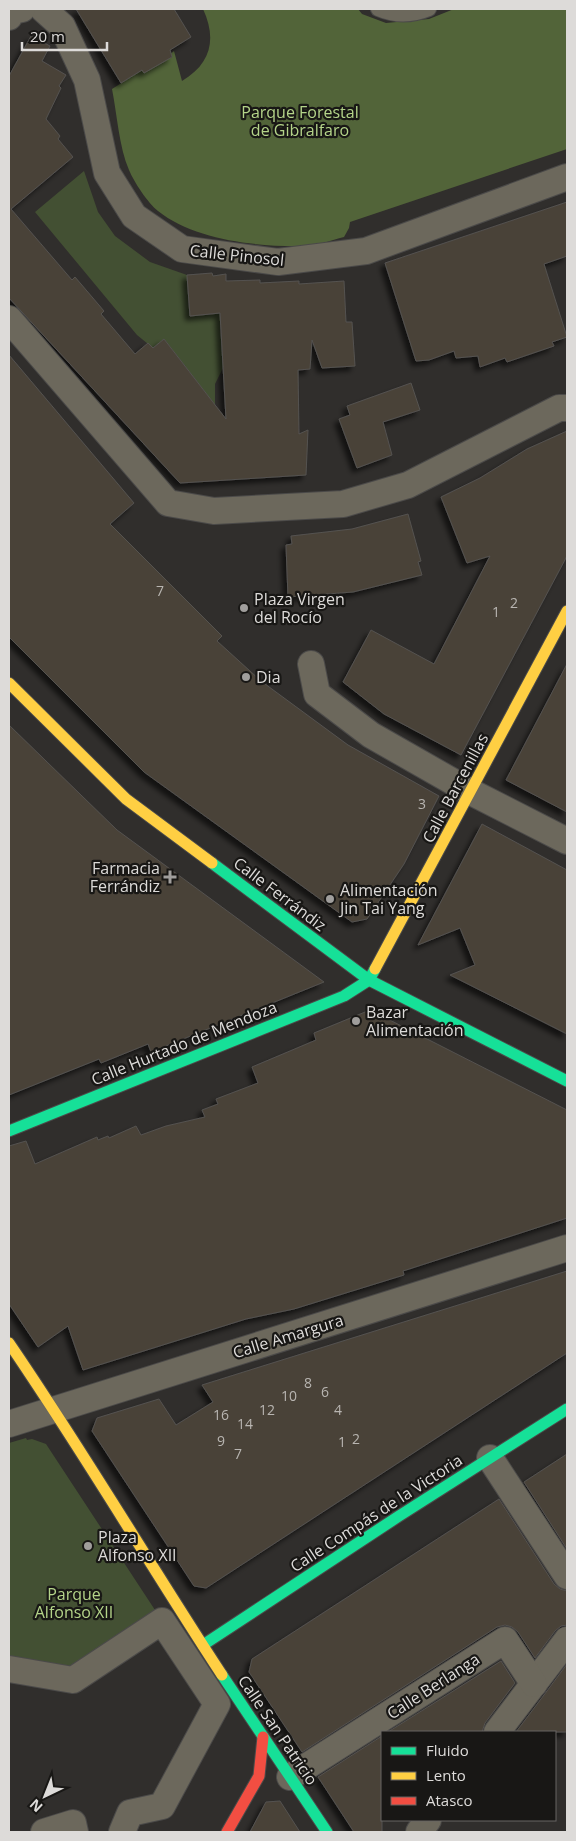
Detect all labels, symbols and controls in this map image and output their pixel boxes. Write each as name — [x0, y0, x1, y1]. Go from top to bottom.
scale bar — [22, 20, 108, 52]
text: 20 m — [30, 26, 65, 46]
park label: Parque Forestal de Gibralfaro — [241, 101, 359, 141]
street label: Calle Pinosol — [189, 239, 285, 271]
house number: 7 — [156, 581, 164, 600]
place label: Plaza Virgen del Rocío — [254, 588, 345, 628]
house number: 2 — [510, 593, 518, 612]
marker: Plaza Virgen del Rocío — [238, 602, 250, 614]
house number: 1 — [492, 602, 500, 621]
place label: Dia — [256, 666, 281, 688]
marker: Dia — [240, 671, 252, 683]
street label: Calle Barcenillas — [417, 729, 493, 847]
house number: 3 — [418, 794, 426, 813]
street label: Calle Ferrándiz — [229, 852, 331, 936]
place label: Farmacia Ferrándiz — [90, 857, 160, 897]
marker: Farmacia Ferrándiz — [164, 871, 176, 883]
place label: Alimentación Jin Tai Yang — [338, 879, 438, 919]
marker: Alimentación Jin Tai Yang — [324, 893, 336, 905]
street label: Calle Hurtado de Mendoza — [88, 996, 280, 1090]
place label: Bazar Alimentación — [366, 1001, 464, 1041]
marker: Bazar Alimentación — [350, 1015, 362, 1027]
street label: Calle Amargura — [230, 1309, 346, 1363]
house number: 8 — [304, 1373, 312, 1392]
house number: 6 — [321, 1382, 329, 1401]
house number: 10 — [281, 1386, 297, 1405]
house number: 12 — [259, 1400, 275, 1419]
house number: 4 — [334, 1400, 342, 1419]
house number: 16 — [213, 1405, 229, 1424]
house number: 14 — [237, 1414, 253, 1433]
house number: 2 — [352, 1429, 360, 1448]
house number: 9 — [217, 1431, 225, 1450]
house number: 1 — [338, 1432, 346, 1451]
house number: 7 — [234, 1444, 242, 1463]
street label: Calle Compás de la Victoria — [286, 1449, 466, 1577]
place label: Plaza Alfonso XII — [98, 1526, 177, 1566]
marker: Plaza Alfonso XII — [82, 1540, 94, 1552]
park label: Parque Alfonso XII — [35, 1583, 113, 1623]
street label: Calle Berlanga — [382, 1648, 484, 1724]
street label: Calle San Patricio — [233, 1671, 323, 1789]
legend — [381, 1731, 556, 1821]
text: Fluido — [426, 1740, 469, 1760]
text: Lento — [426, 1765, 466, 1785]
north arrow — [20, 1771, 70, 1821]
text: Atasco — [426, 1790, 473, 1810]
text: N — [25, 1795, 46, 1817]

